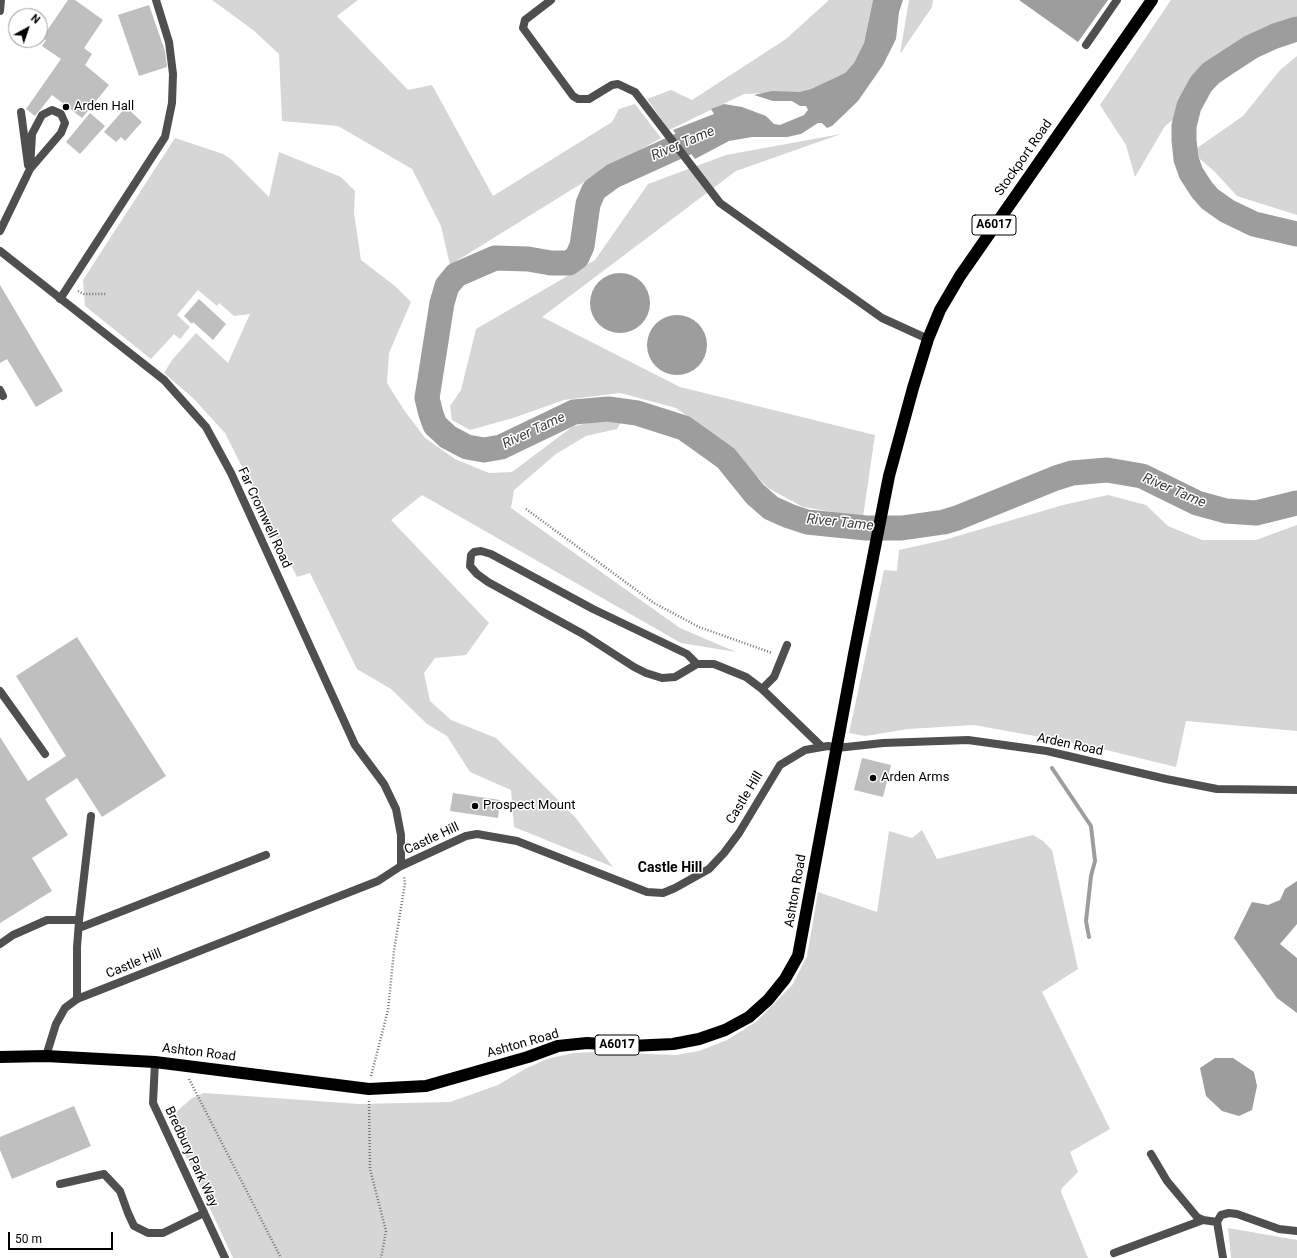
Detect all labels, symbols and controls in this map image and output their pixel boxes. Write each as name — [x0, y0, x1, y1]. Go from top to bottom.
north arrow — [8, 8, 48, 48]
text: N — [28, 12, 43, 27]
place label: Arden Hall — [74, 99, 134, 115]
marker: Arden Hall — [61, 102, 71, 112]
street label: Stockport Road — [992, 117, 1056, 199]
water label: River Tame — [649, 123, 717, 165]
road number: A6017 — [972, 215, 1016, 235]
water label: River Tame — [500, 409, 568, 453]
street label: Far Cromwell Road — [234, 465, 294, 571]
water label: River Tame — [1140, 470, 1208, 512]
water label: River Tame — [806, 511, 874, 535]
street label: Arden Road — [1036, 730, 1104, 760]
street label: Castle Hill — [723, 769, 767, 827]
place label: Arden Arms — [881, 770, 949, 786]
marker: Arden Arms — [868, 773, 878, 783]
place label: Prospect Mount — [483, 798, 575, 814]
marker: Prospect Mount — [470, 801, 480, 811]
street label: Castle Hill — [402, 820, 462, 858]
street label: Ashton Road — [782, 853, 810, 929]
district label: Castle Hill — [638, 860, 702, 876]
street label: Castle Hill — [104, 946, 164, 982]
street label: Ashton Road — [485, 1026, 561, 1062]
road number: A6017 — [595, 1035, 639, 1055]
street label: Ashton Road — [161, 1041, 237, 1065]
street label: Bredbury Park Way — [161, 1104, 221, 1210]
scale bar — [10, 1224, 115, 1250]
text: 50 m — [15, 1232, 42, 1246]

